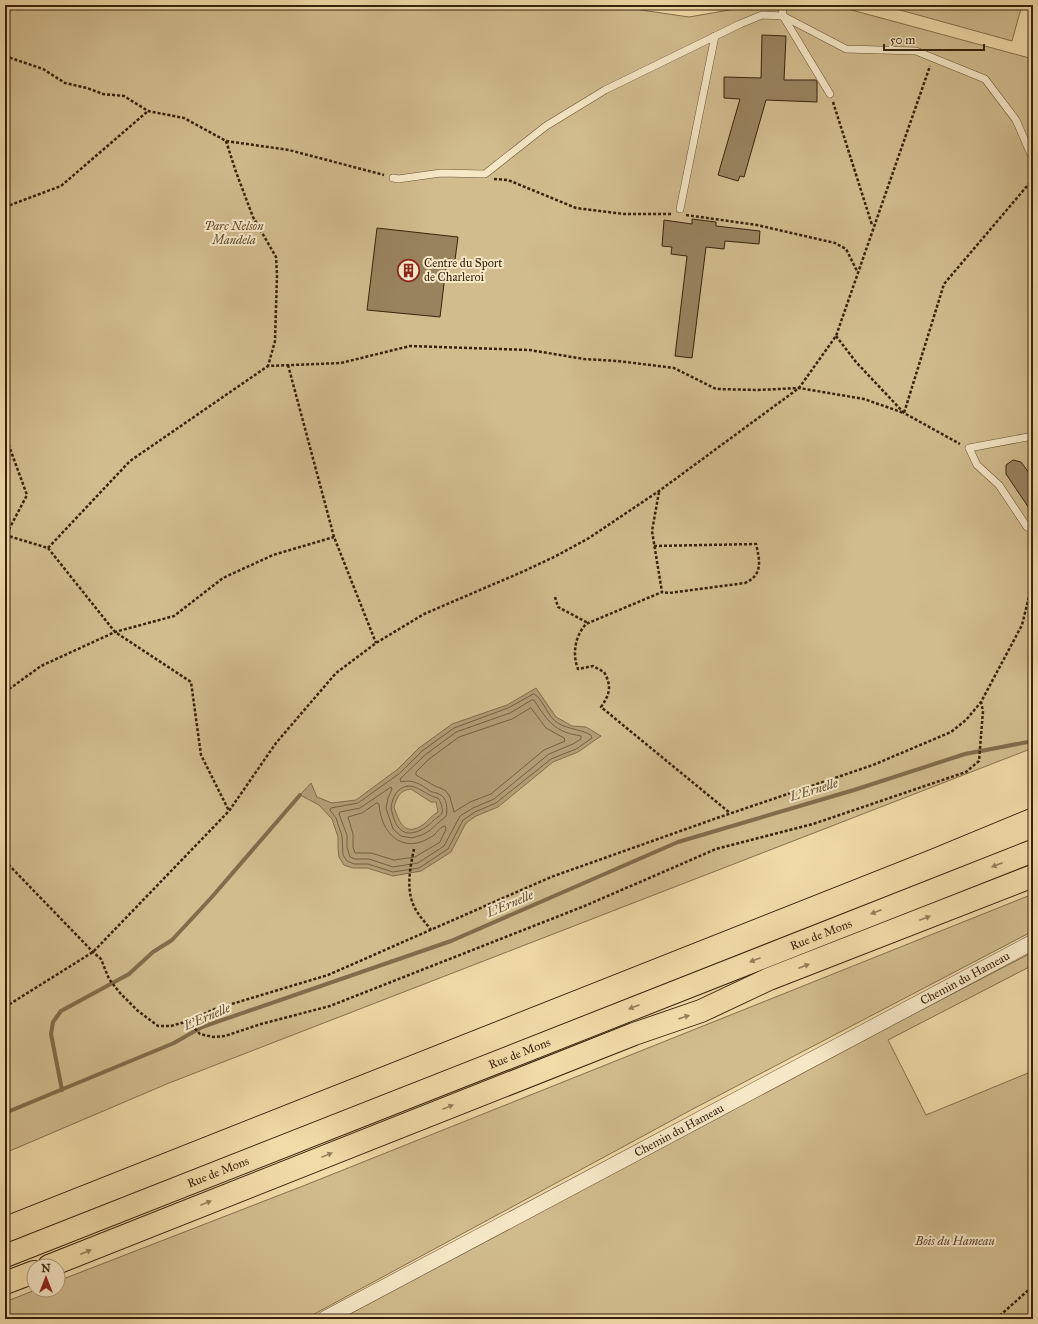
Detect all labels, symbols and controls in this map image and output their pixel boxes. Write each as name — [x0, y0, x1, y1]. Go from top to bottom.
scale bar — [884, 26, 984, 52]
text: 50 m — [890, 33, 915, 47]
park label: Parc Nelson Mandela — [205, 219, 264, 247]
place label: Centre du Sport de Charleroi — [424, 256, 503, 284]
building icon: Centre du Sport de Charleroi — [396, 257, 422, 283]
water label: L'Ernelle — [787, 775, 841, 805]
one-way arrow — [990, 862, 1002, 868]
water label: L'Ernelle — [483, 887, 537, 921]
one-way arrow — [869, 910, 881, 916]
one-way arrow — [919, 915, 930, 921]
street label: Rue de Mons — [788, 916, 854, 953]
street label: Chemin du Hameau — [918, 948, 1013, 1008]
one-way arrow — [748, 957, 760, 963]
one-way arrow — [798, 962, 810, 968]
water label: L'Ernelle — [180, 1000, 234, 1034]
one-way arrow — [628, 1004, 639, 1010]
one-way arrow — [679, 1014, 691, 1020]
street label: Rue de Mons — [487, 1035, 552, 1072]
street label: Chemin du Hameau — [632, 1100, 727, 1160]
one-way arrow — [443, 1104, 455, 1110]
one-way arrow — [322, 1152, 334, 1158]
street label: Rue de Mons — [185, 1154, 251, 1191]
one-way arrow — [201, 1200, 213, 1206]
park label: Bois du Hameau — [914, 1234, 995, 1248]
one-way arrow — [80, 1248, 92, 1254]
north arrow — [26, 1258, 66, 1298]
text: N — [41, 1262, 51, 1275]

